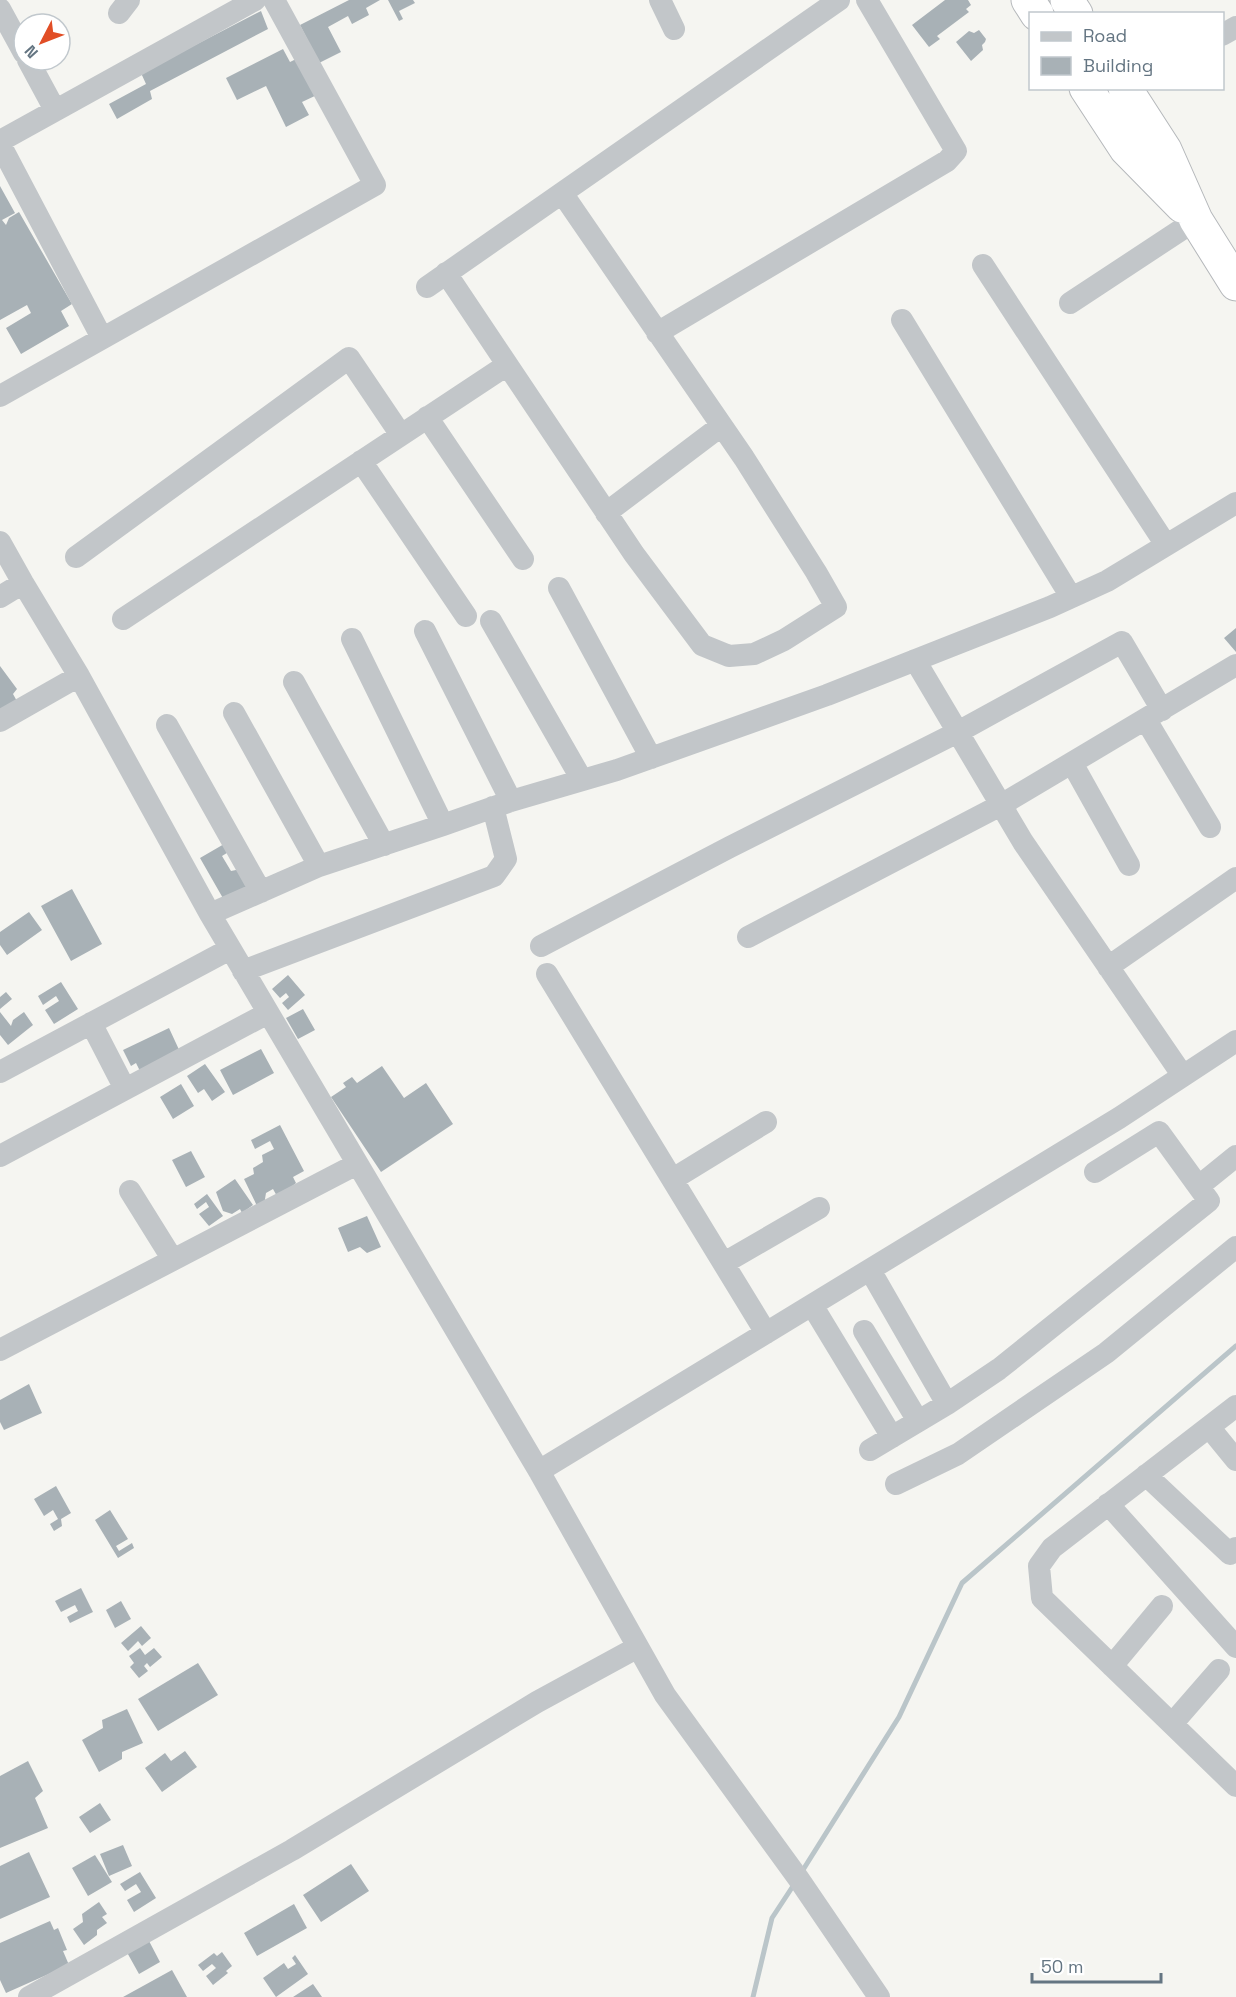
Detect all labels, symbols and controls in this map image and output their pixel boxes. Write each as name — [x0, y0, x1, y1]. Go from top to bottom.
north arrow — [12, 12, 72, 72]
legend — [1029, 12, 1224, 90]
text: Road — [1083, 24, 1127, 47]
text: N — [20, 41, 43, 63]
text: Building — [1083, 54, 1153, 77]
scale bar — [1032, 1946, 1161, 1984]
text: 50 m — [1041, 1955, 1083, 1978]

